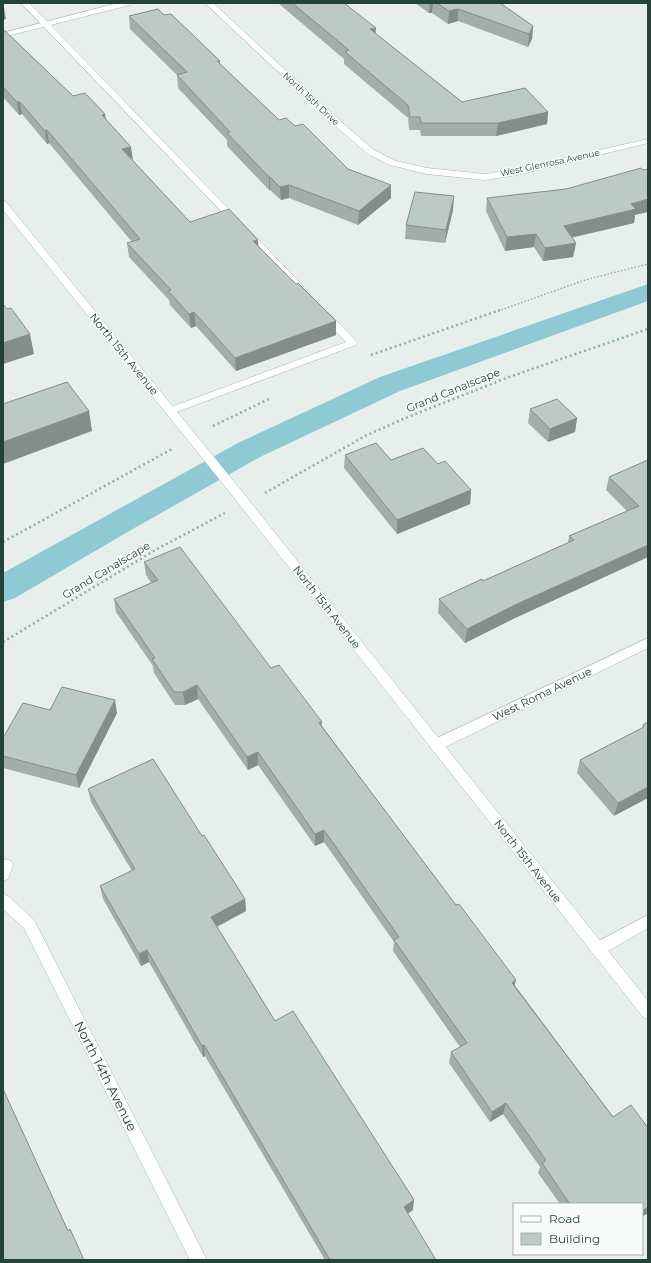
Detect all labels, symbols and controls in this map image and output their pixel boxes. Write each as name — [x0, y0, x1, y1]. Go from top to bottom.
street label: North 15th Drive — [281, 70, 342, 128]
street label: West Glenrosa Avenue — [499, 146, 601, 178]
street label: North 15th Avenue — [87, 310, 162, 398]
street label: Grand Canalscape — [404, 365, 502, 415]
street label: Grand Canalscape — [60, 538, 153, 602]
street label: North 15th Avenue — [290, 563, 364, 652]
street label: West Roma Avenue — [490, 664, 594, 724]
street label: North 15th Avenue — [491, 817, 565, 906]
street label: North 14th Avenue — [71, 1018, 141, 1134]
legend — [513, 1203, 643, 1255]
text: Road — [549, 1211, 580, 1226]
text: Building — [549, 1231, 600, 1246]

